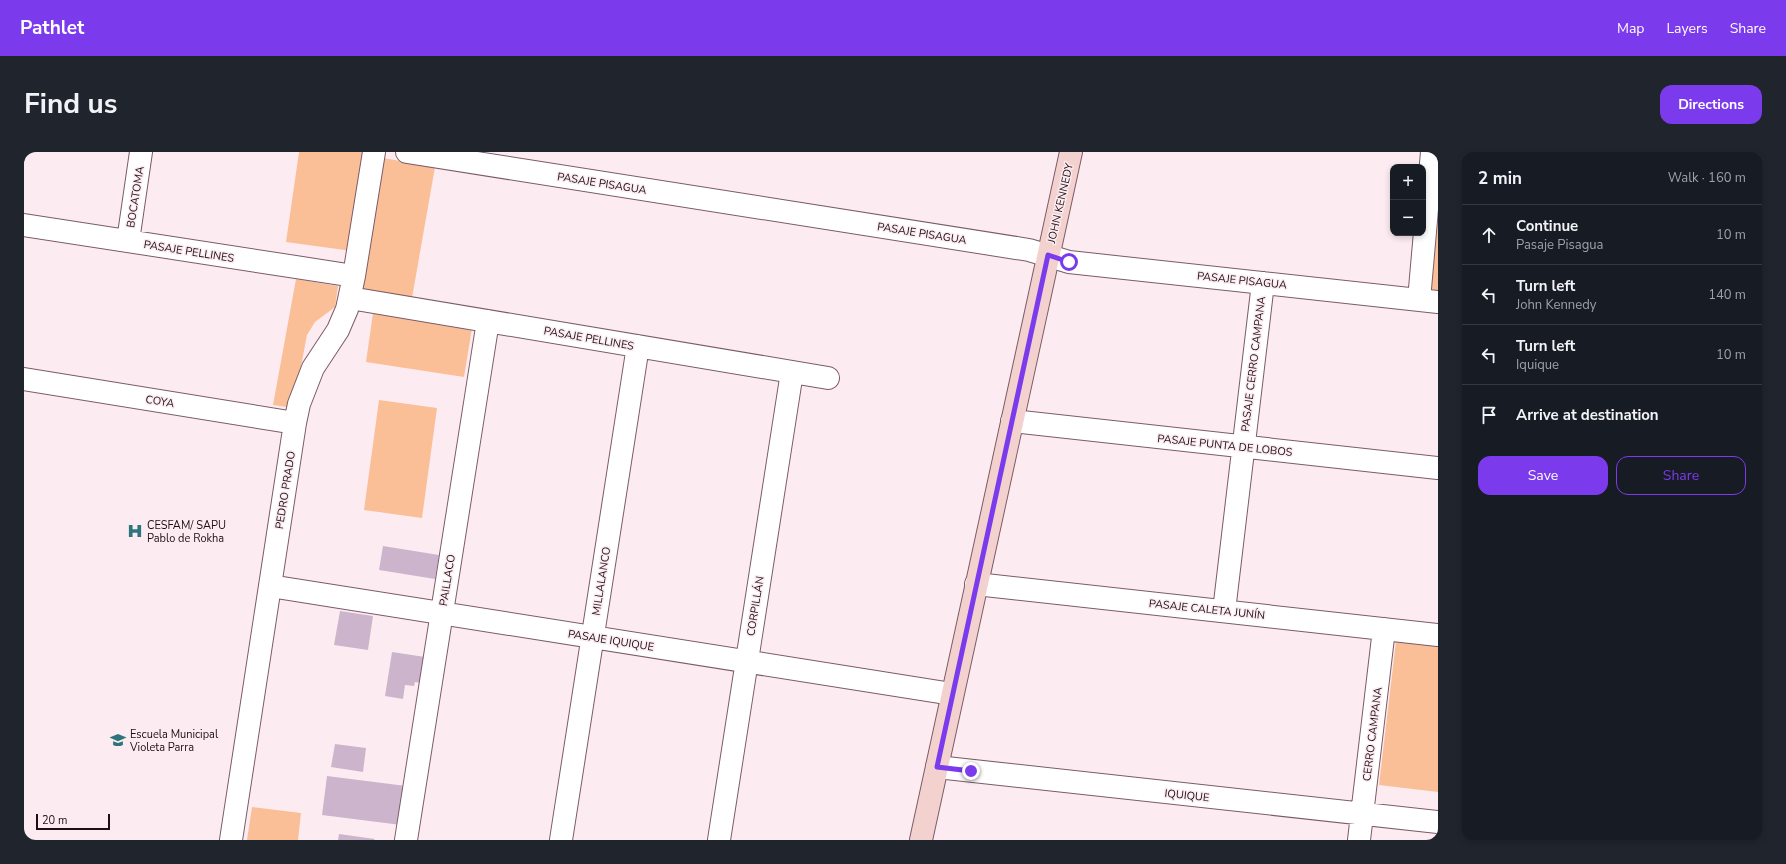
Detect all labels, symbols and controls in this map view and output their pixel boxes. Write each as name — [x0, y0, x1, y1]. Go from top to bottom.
text: Pathlet — [20, 15, 84, 41]
text: Map — [1617, 19, 1644, 38]
text: Layers — [1666, 19, 1708, 38]
text: Share — [1730, 19, 1766, 38]
text: Find us — [24, 85, 118, 123]
button: Directions — [1660, 85, 1762, 124]
street label: JOHN KENNEDY — [1044, 161, 1077, 246]
map controls — [1390, 164, 1426, 236]
button: + — [1390, 164, 1426, 200]
street label: BOCATOMA — [123, 165, 148, 229]
text: 2 min — [1478, 167, 1522, 190]
street label: PASAJE PISAGUA — [556, 169, 648, 198]
text: Walk · 160 m — [1668, 169, 1746, 187]
button: − — [1390, 200, 1426, 236]
text: Continue — [1516, 216, 1578, 236]
street label: PASAJE PISAGUA — [876, 219, 968, 248]
icon: ahead — [1478, 224, 1500, 246]
text: 10 m — [1716, 226, 1746, 244]
text: Pasaje Pisagua — [1516, 236, 1603, 254]
street label: PASAJE PELLINES — [143, 237, 235, 266]
route start — [1060, 253, 1078, 271]
street label: PASAJE PISAGUA — [1196, 268, 1288, 293]
text: Turn left — [1516, 276, 1575, 296]
icon: left — [1478, 284, 1500, 306]
text: 140 m — [1708, 286, 1746, 304]
street label: PASAJE CERRO CAMPANA — [1238, 295, 1269, 433]
text: John Kennedy — [1516, 296, 1596, 314]
street label: PASAJE PELLINES — [543, 323, 635, 354]
text: Turn left — [1516, 336, 1575, 356]
icon: left — [1478, 344, 1500, 366]
text: 10 m — [1716, 346, 1746, 364]
text: Iquique — [1516, 356, 1559, 374]
street label: COYA — [144, 392, 175, 411]
icon: arrive — [1478, 404, 1500, 426]
text: Arrive at destination — [1516, 405, 1659, 425]
street label: PASAJE PUNTA DE LOBOS — [1157, 431, 1293, 460]
street label: PEDRO PRADO — [272, 450, 299, 530]
button: Save — [1478, 456, 1608, 495]
button: Share — [1616, 456, 1746, 495]
place label: CESFAM/ SAPU Pablo de Rokha — [147, 518, 226, 546]
hospital icon: CESFAM/ SAPU Pablo de Rokha — [126, 522, 144, 540]
street label: MILLALANCO — [589, 546, 614, 617]
street label: PAILLACO — [436, 553, 459, 607]
street label: CORPILLÁN — [742, 575, 768, 637]
street label: PASAJE CALETA JUNÍN — [1148, 595, 1266, 623]
street label: PASAJE IQUIQUE — [567, 626, 655, 655]
street label: CERRO CAMPANA — [1359, 686, 1386, 782]
place label: Escuela Municipal Violeta Parra — [129, 727, 219, 755]
school or university icon: Escuela Municipal Violeta Parra — [109, 731, 127, 749]
route end — [962, 762, 980, 780]
street label: IQUIQUE — [1164, 786, 1210, 805]
scale bar — [36, 812, 110, 831]
text: 20 m — [42, 813, 67, 828]

